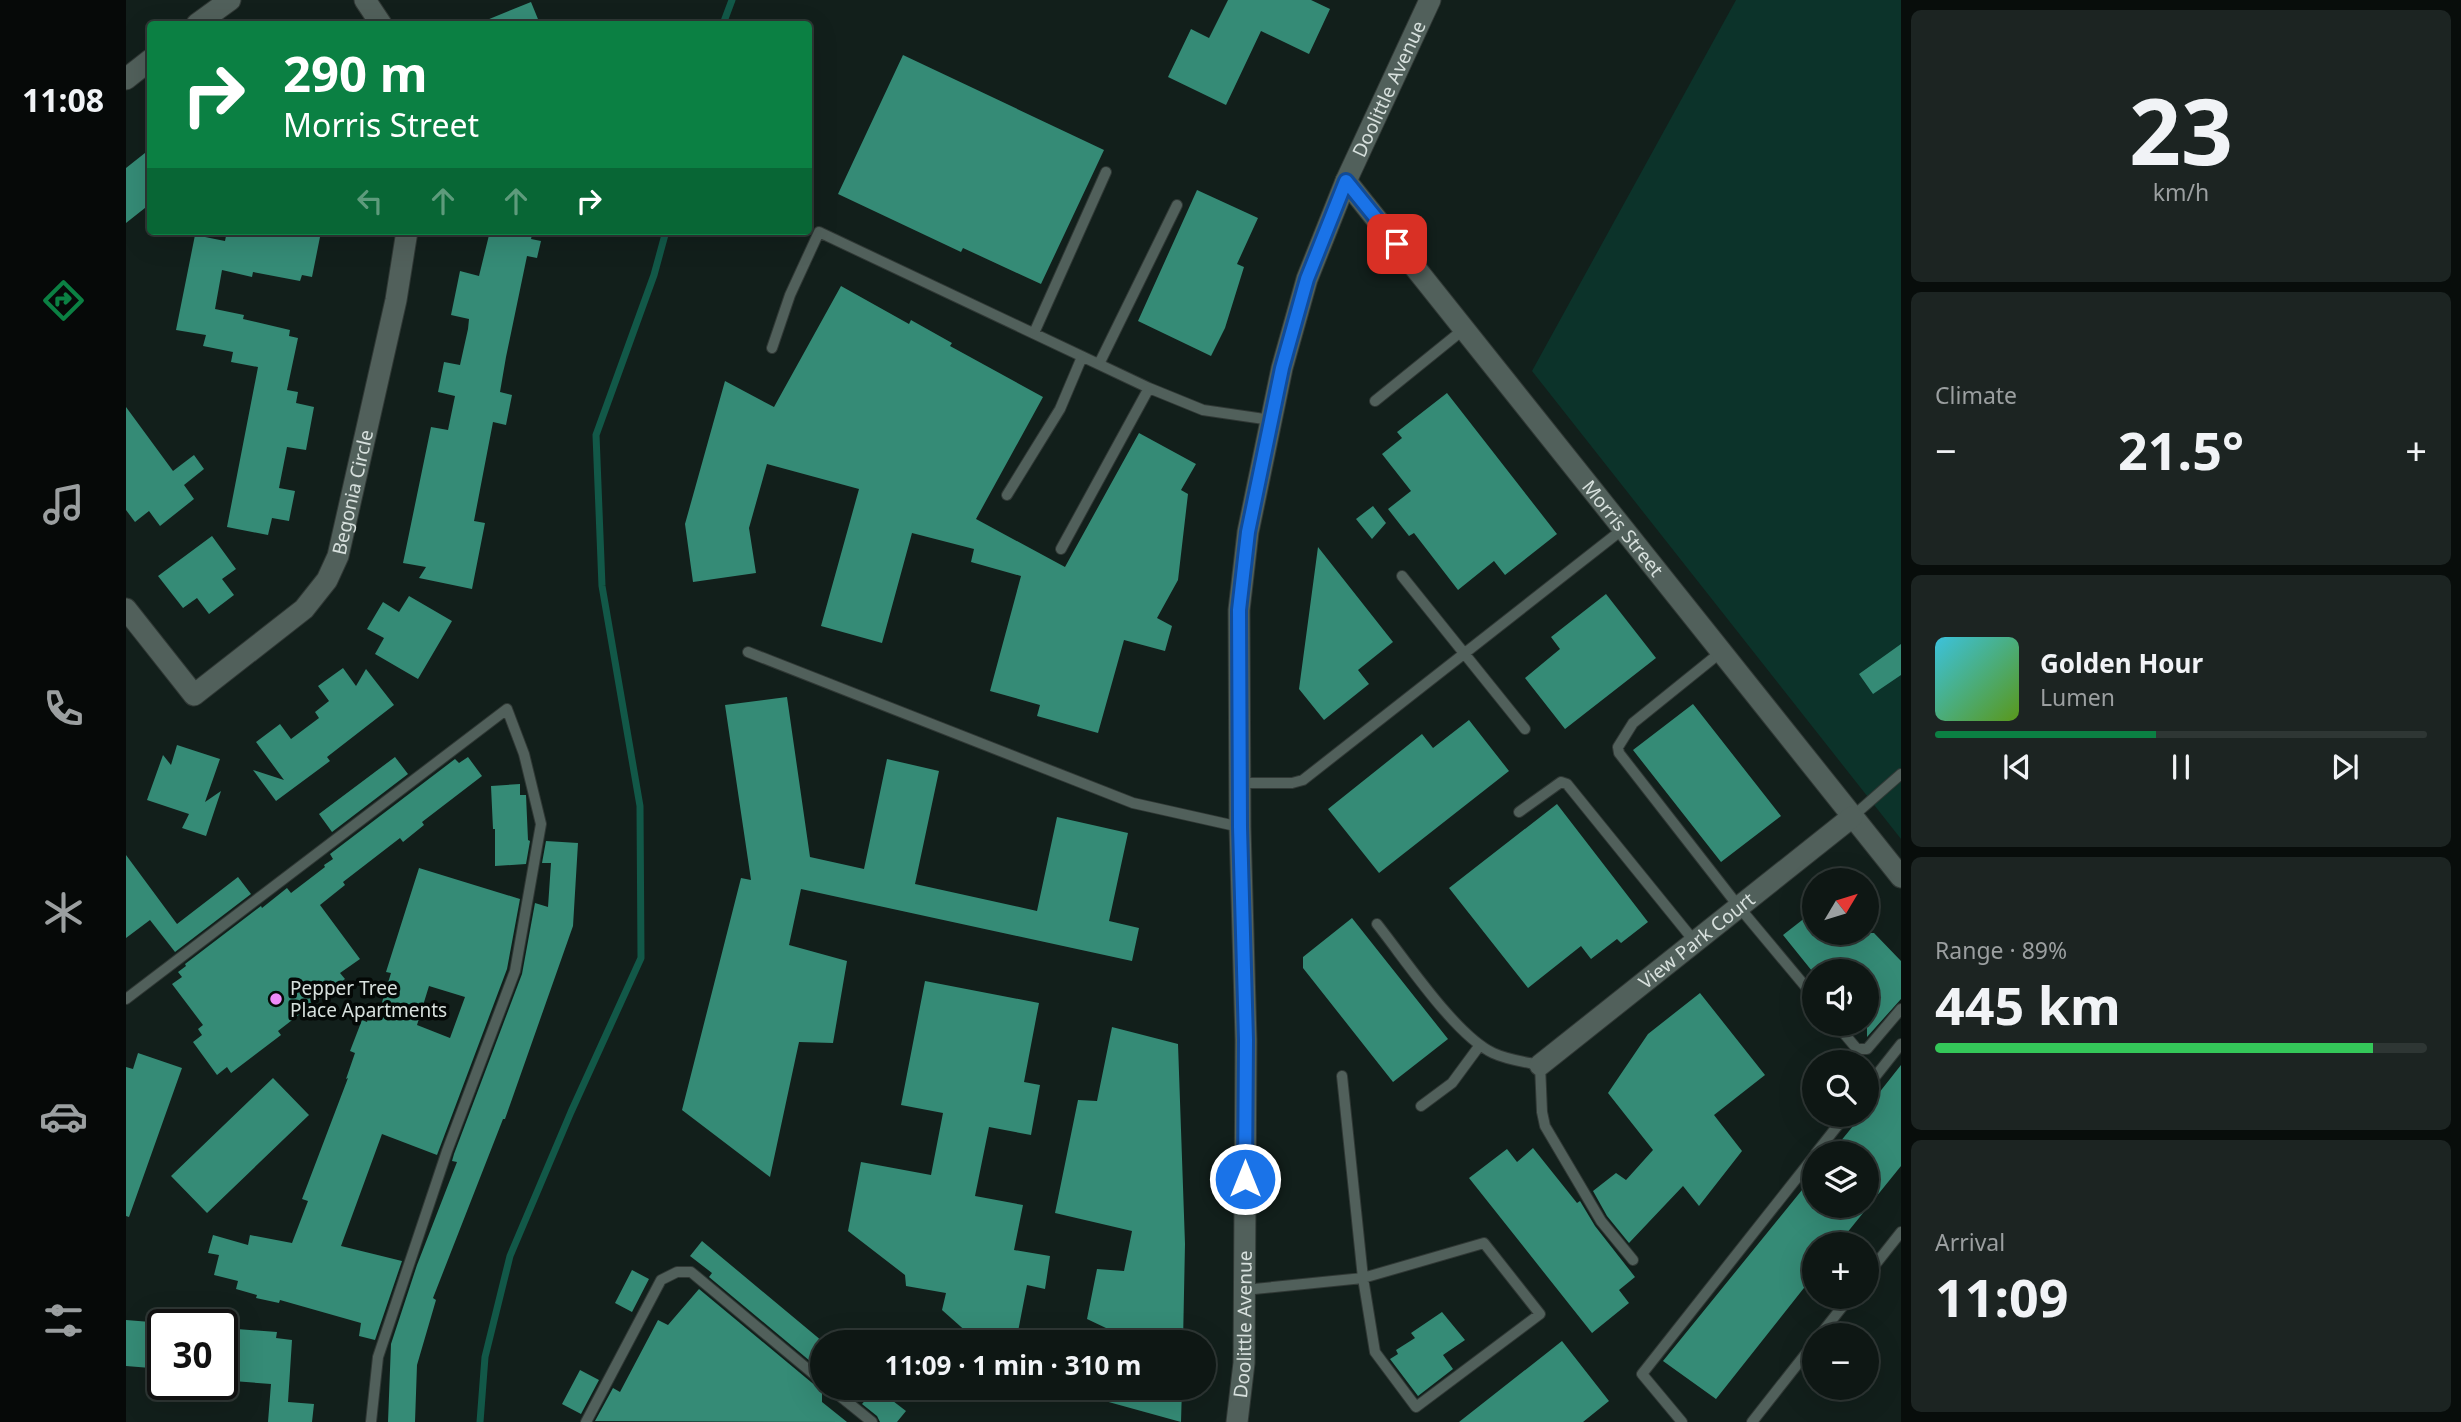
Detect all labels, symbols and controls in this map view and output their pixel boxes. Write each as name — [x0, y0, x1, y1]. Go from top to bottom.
street label: Doolittle Avenue — [1346, 16, 1432, 161]
text: 290 m — [283, 40, 428, 106]
icon: right — [168, 49, 259, 140]
text: 23 — [2129, 68, 2233, 192]
text: 11:08 — [22, 78, 104, 121]
text: Morris Street — [283, 103, 479, 146]
text: km/h — [2153, 176, 2209, 208]
icon: left — [351, 182, 389, 220]
icon: ahead — [424, 182, 462, 220]
icon: ahead — [497, 182, 535, 220]
icon: right — [570, 182, 608, 220]
pin — [1367, 214, 1427, 274]
icon: arrive — [1378, 225, 1416, 263]
icon: directions — [39, 276, 88, 325]
text: Climate — [1935, 379, 2017, 411]
text: 21.5° — [2118, 414, 2244, 485]
text: − — [1935, 424, 1957, 476]
text: + — [2405, 424, 2427, 476]
street label: Begonia Circle — [326, 427, 379, 557]
street label: Morris Street — [1576, 475, 1669, 582]
icon: music — [39, 480, 88, 529]
text: Golden Hour — [2040, 645, 2203, 681]
text: Lumen — [2040, 681, 2115, 713]
icon: phone — [39, 684, 88, 733]
icon: previous — [1998, 748, 2036, 786]
icon: pause — [2162, 748, 2200, 786]
icon: next — [2326, 748, 2364, 786]
north arrow — [1802, 868, 1880, 945]
map controls — [1802, 868, 1879, 1400]
street label: View Park Court — [1633, 886, 1760, 995]
icon: climate — [39, 888, 88, 937]
text: Range · 89% — [1935, 934, 2067, 966]
button: sound — [1802, 959, 1879, 1036]
text: 445 km — [1935, 969, 2121, 1040]
place label: Pepper Tree Place Apartments — [290, 975, 447, 1023]
marker: Pepper Tree Place Apartments — [268, 991, 284, 1007]
button: search — [1802, 1050, 1879, 1127]
icon: car — [39, 1092, 88, 1141]
button: layers — [1802, 1141, 1879, 1218]
position arrow — [1208, 1142, 1282, 1216]
text: Arrival — [1935, 1226, 2005, 1258]
button: + — [1802, 1232, 1879, 1309]
street label: Doolittle Avenue — [1227, 1250, 1258, 1400]
text: 11:09 — [1935, 1261, 2069, 1332]
icon: filters — [39, 1296, 88, 1345]
speed limit sign: 30 — [147, 1309, 238, 1400]
button: − — [1802, 1323, 1879, 1400]
text: 11:09 · 1 min · 310 m — [885, 1347, 1141, 1383]

